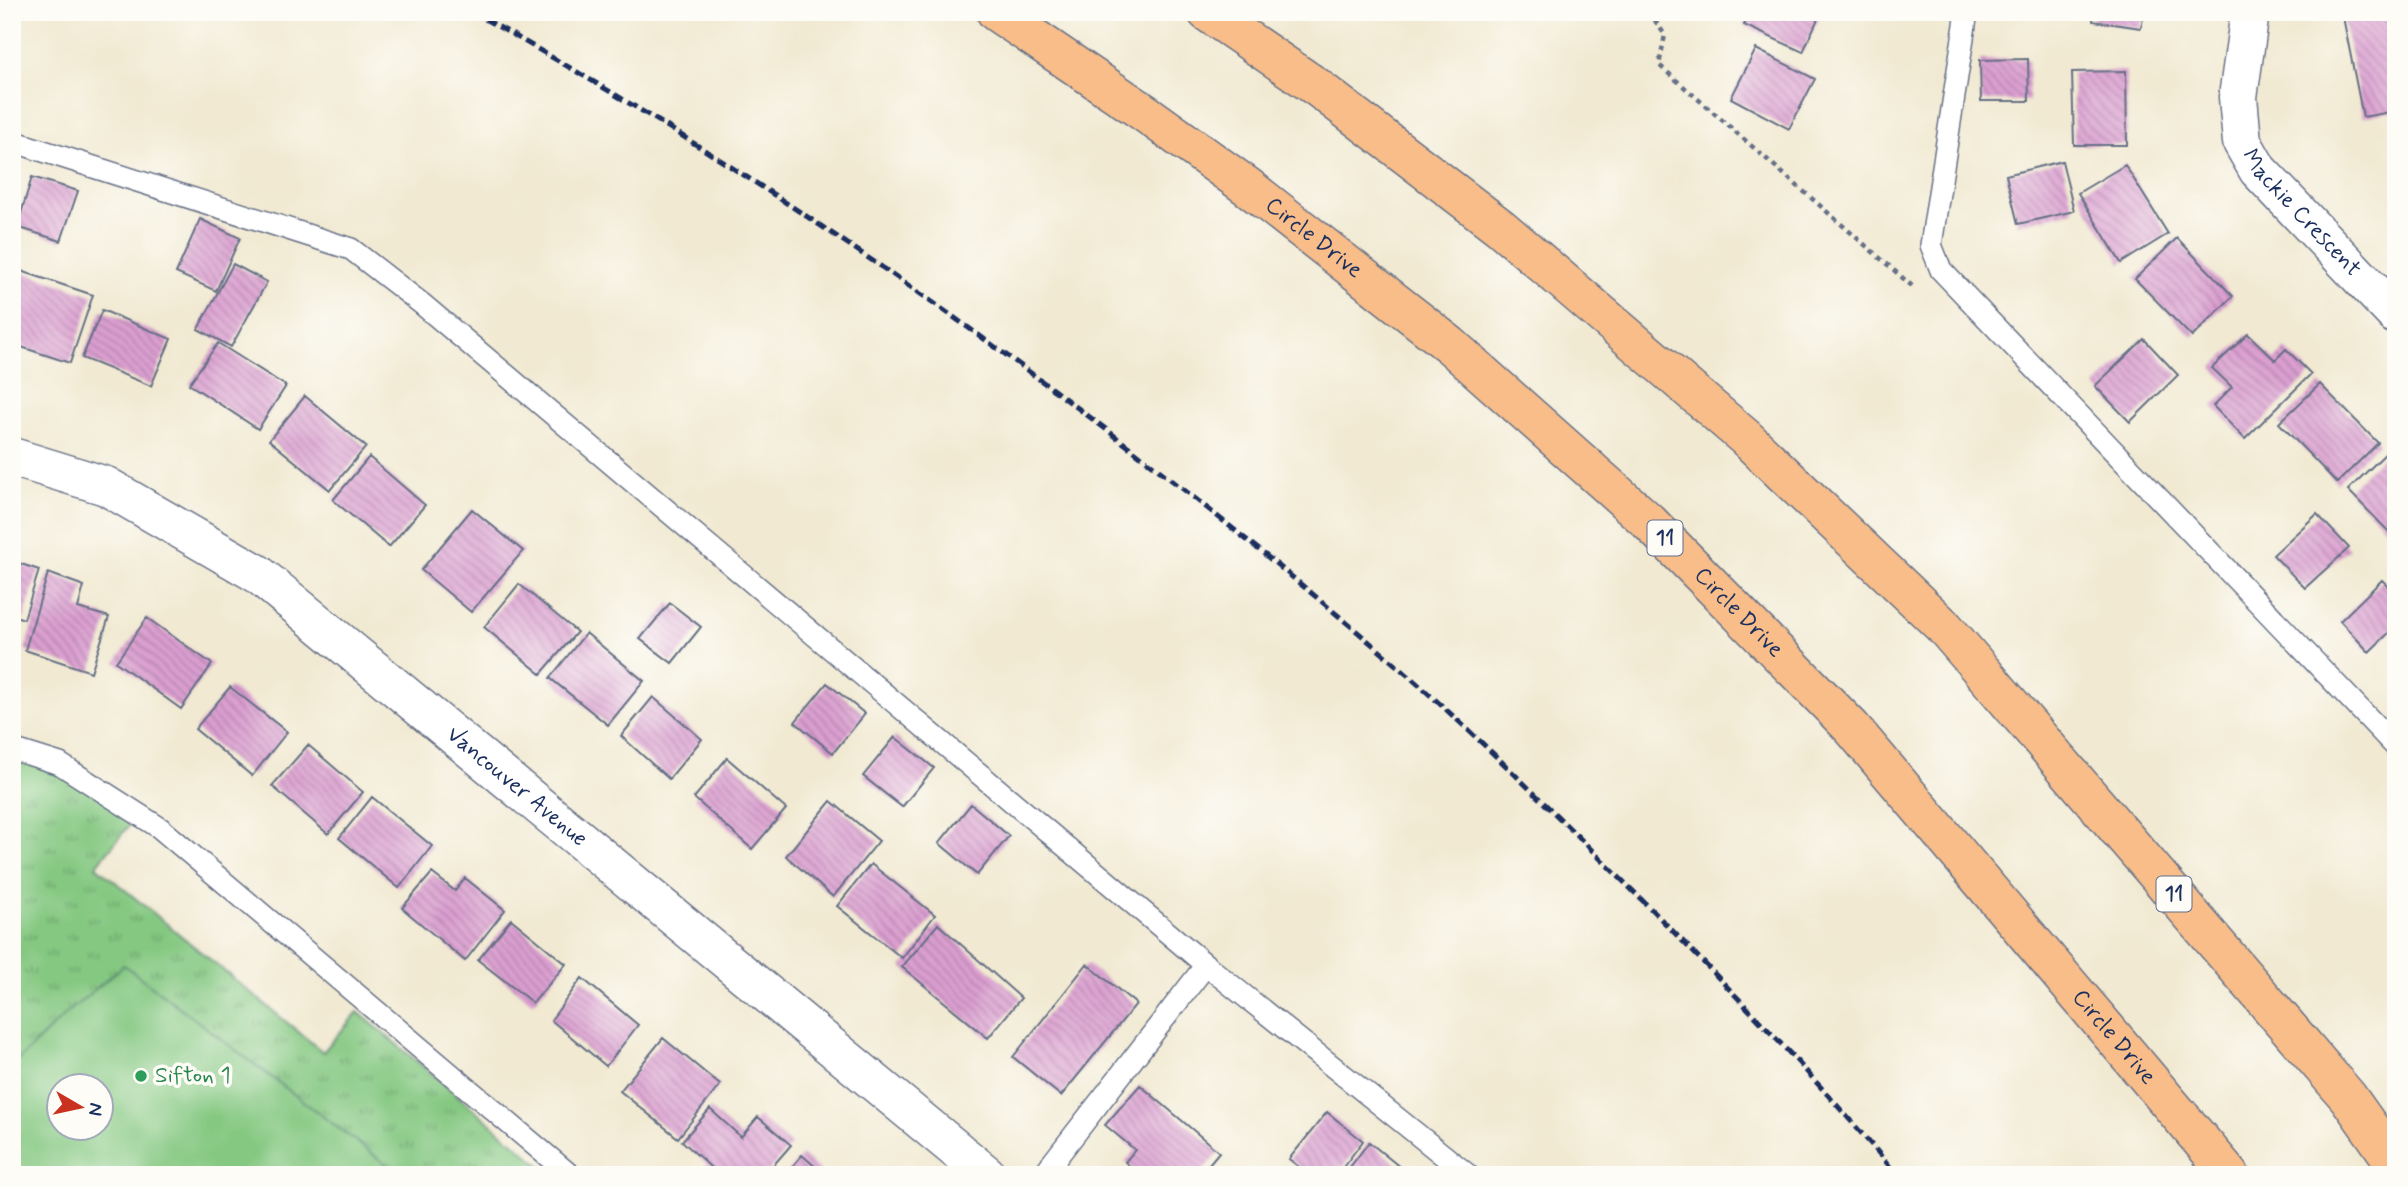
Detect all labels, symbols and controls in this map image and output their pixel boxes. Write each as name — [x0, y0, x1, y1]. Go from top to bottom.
street label: Mackie Crescent — [2234, 144, 2368, 284]
street label: Circle Drive — [1259, 191, 1368, 286]
road number: 11 — [1648, 520, 1682, 556]
street label: Circle Drive — [1687, 561, 1790, 664]
street label: Vancouver Avenue — [440, 720, 593, 854]
road number: 11 — [2156, 876, 2192, 912]
street label: Circle Drive — [2065, 984, 2162, 1091]
place label: Sifton 1 — [155, 1061, 231, 1091]
marker: Sifton 1 — [133, 1068, 149, 1084]
north arrow — [46, 1072, 116, 1142]
text: N — [82, 1101, 109, 1118]

